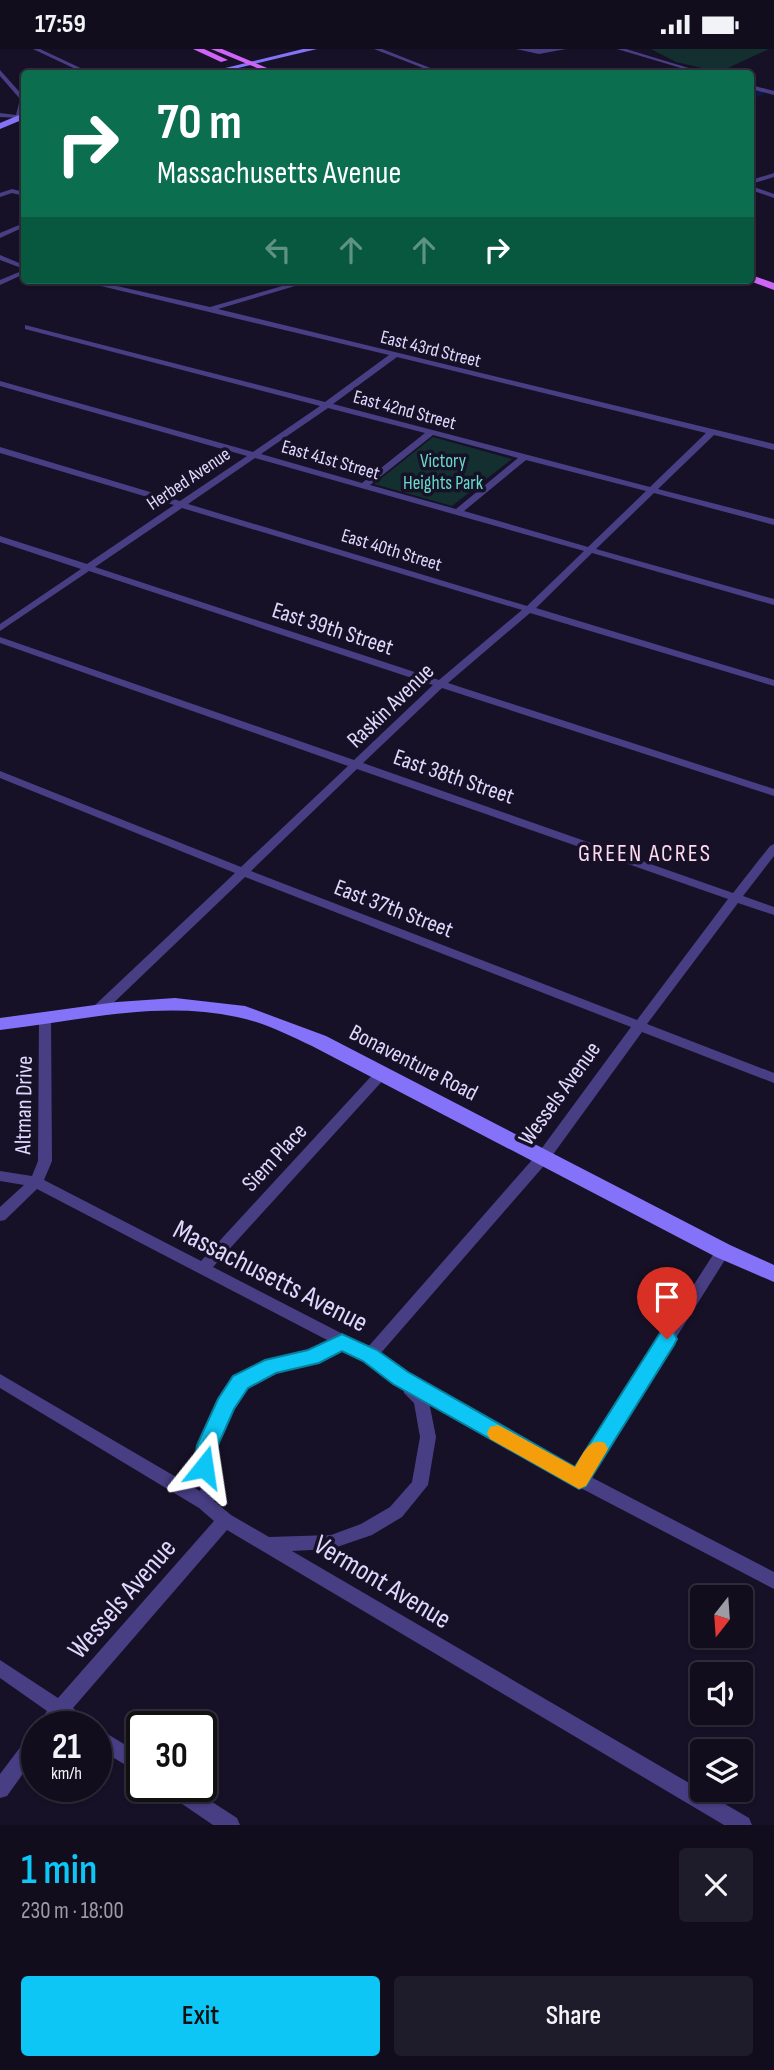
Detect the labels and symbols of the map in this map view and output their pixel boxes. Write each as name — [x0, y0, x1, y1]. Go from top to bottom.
street label: East 43rd Street — [378, 326, 483, 373]
street label: East 42nd Street — [351, 386, 459, 435]
street label: East 41st Street — [279, 435, 382, 485]
street label: Herbed Avenue — [143, 443, 235, 516]
park label: Victory Heights Park — [403, 450, 484, 495]
street label: East 40th Street — [338, 524, 445, 577]
street label: East 39th Street — [268, 596, 397, 662]
street label: Raskin Avenue — [341, 657, 440, 754]
street label: East 38th Street — [390, 743, 518, 811]
district label: GREEN ACRES — [578, 839, 712, 868]
street label: East 37th Street — [330, 873, 457, 944]
street label: Bonaventure Road — [345, 1019, 482, 1107]
street label: Wessels Avenue — [513, 1036, 607, 1151]
street label: Altman Drive — [9, 1055, 39, 1156]
street label: Siem Place — [236, 1118, 313, 1198]
street label: Massachusetts Avenue — [168, 1213, 373, 1340]
pin — [637, 1267, 697, 1339]
position arrow — [167, 1430, 241, 1504]
street label: Vermont Avenue — [308, 1528, 457, 1636]
street label: Wessels Avenue — [61, 1532, 183, 1666]
north arrow — [690, 1585, 752, 1649]
speed limit sign: 30 — [126, 1711, 217, 1802]

